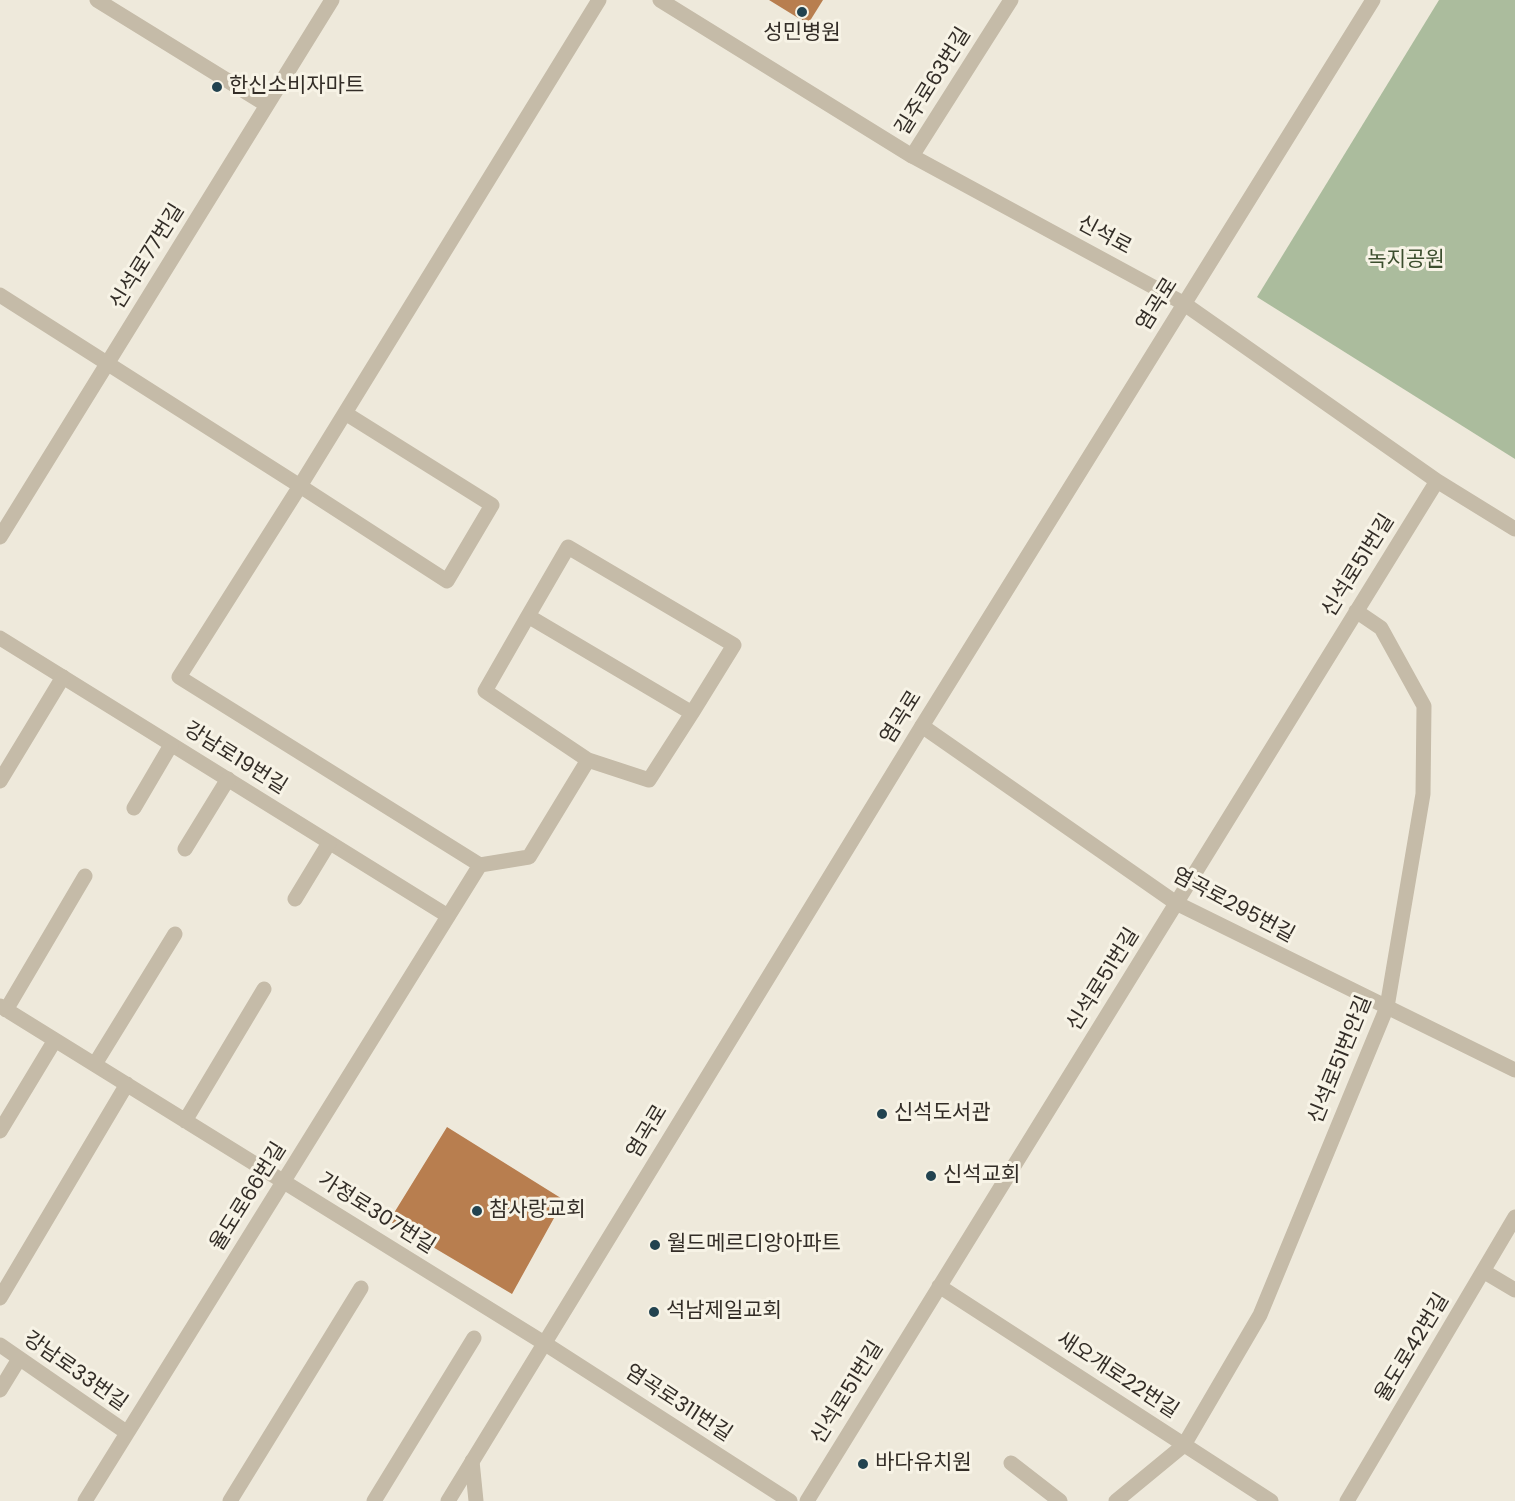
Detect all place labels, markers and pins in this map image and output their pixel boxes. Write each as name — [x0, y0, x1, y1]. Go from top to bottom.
marker: 성민병원 — [795, 5, 809, 19]
place label: 성민병원 — [763, 21, 841, 47]
place label: 한신소비자마트 — [229, 74, 364, 100]
marker: 한신소비자마트 — [210, 80, 224, 94]
place label: 신석도서관 — [894, 1101, 991, 1127]
marker: 신석도서관 — [875, 1107, 889, 1121]
place label: 신석교회 — [943, 1163, 1020, 1189]
marker: 신석교회 — [924, 1169, 938, 1183]
place label: 참사랑교회 — [489, 1198, 586, 1224]
marker: 참사랑교회 — [470, 1204, 484, 1218]
place label: 월드메르디앙아파트 — [667, 1232, 841, 1258]
marker: 월드메르디앙아파트 — [648, 1238, 662, 1252]
place label: 석남제일교회 — [666, 1299, 782, 1325]
marker: 석남제일교회 — [647, 1305, 661, 1319]
place label: 바다유치원 — [875, 1451, 972, 1477]
marker: 바다유치원 — [856, 1457, 870, 1471]

